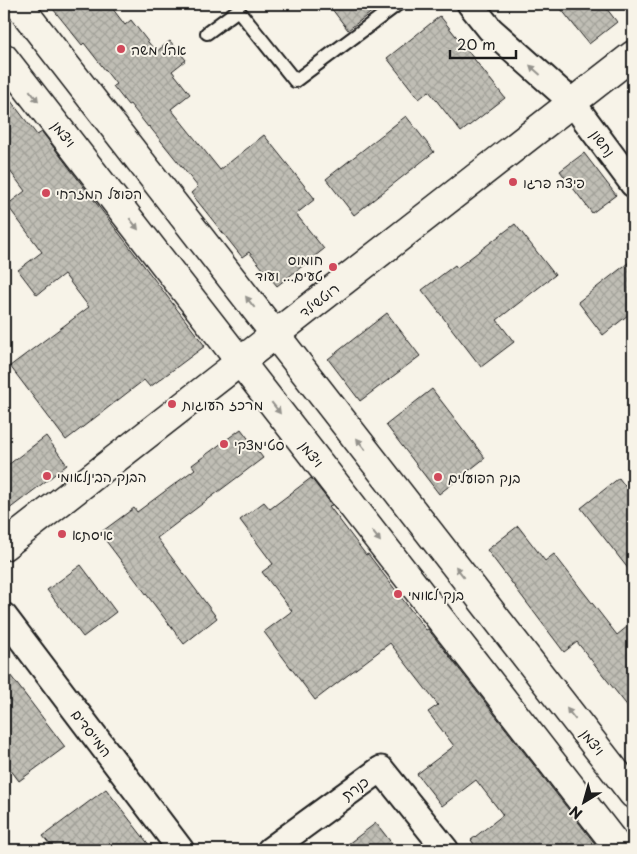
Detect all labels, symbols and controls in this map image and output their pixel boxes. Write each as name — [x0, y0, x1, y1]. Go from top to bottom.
scale bar — [450, 28, 516, 60]
text: 20 m — [457, 32, 496, 55]
place label: אהל משה — [131, 39, 187, 60]
marker: אהל משה — [115, 43, 127, 55]
one-way arrow — [530, 64, 542, 76]
one-way arrow — [28, 89, 39, 102]
street label: ויצמן — [47, 116, 81, 152]
street label: נחשון — [586, 125, 620, 161]
place label: פיצה פרגו — [523, 172, 585, 193]
marker: פיצה פרגו — [507, 176, 519, 188]
place label: הפועל המזרחי — [56, 183, 142, 204]
marker: הפועל המזרחי — [40, 187, 52, 199]
one-way arrow — [128, 217, 139, 230]
place label: חומוס טעים... ועוד — [255, 249, 323, 286]
marker: חומוס טעים... ועוד — [327, 261, 339, 273]
street label: רוטשילד — [294, 278, 344, 322]
one-way arrow — [245, 295, 255, 309]
place label: מרכז העוגות — [181, 394, 263, 415]
marker: מרכז העוגות — [166, 398, 178, 410]
one-way arrow — [271, 401, 281, 415]
place label: סטימצקי — [234, 434, 285, 455]
street label: ויצמן — [295, 436, 329, 472]
marker: סטימצקי — [218, 438, 230, 450]
one-way arrow — [355, 438, 366, 451]
place label: הבנק הבינלאומי — [57, 466, 147, 487]
place label: בנק הפועלים — [448, 467, 520, 488]
marker: הבנק הבינלאומי — [41, 470, 53, 482]
marker: בנק הפועלים — [432, 471, 444, 483]
place label: איסתא — [72, 524, 113, 545]
marker: איסתא — [56, 528, 68, 540]
one-way arrow — [371, 529, 381, 543]
one-way arrow — [455, 566, 466, 579]
place label: בנק לאומי — [408, 584, 464, 605]
marker: בנק לאומי — [392, 588, 404, 600]
street label: המייסדים — [67, 705, 117, 761]
one-way arrow — [566, 707, 576, 721]
street label: ויצמן — [576, 724, 610, 760]
street label: כנרת — [337, 771, 373, 805]
north arrow — [560, 776, 610, 826]
text: N — [565, 801, 587, 825]

